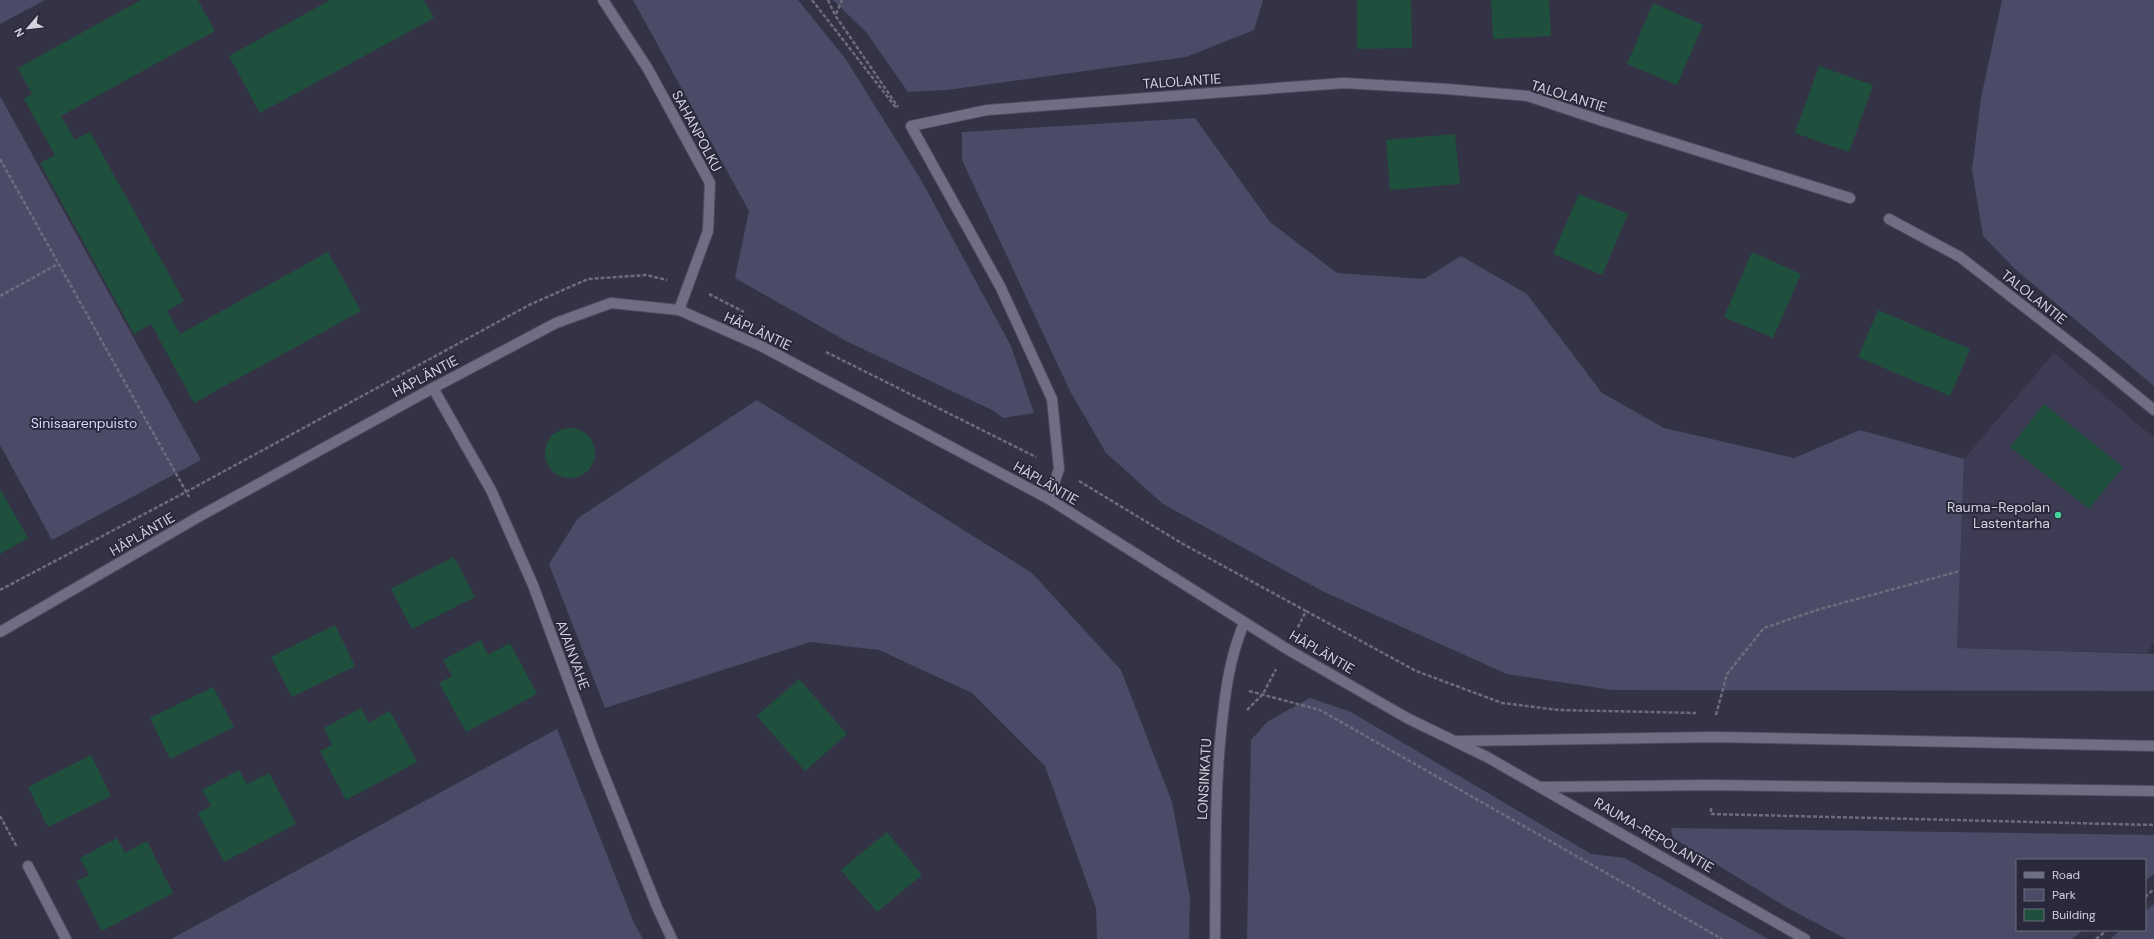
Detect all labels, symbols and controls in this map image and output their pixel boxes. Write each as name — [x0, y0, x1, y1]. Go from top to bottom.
north arrow — [8, 8, 48, 48]
text: N — [11, 26, 27, 40]
street label: TALOLANTIE — [1142, 69, 1222, 93]
street label: TALOLANTIE — [1529, 76, 1609, 116]
street label: SAHANPOLKU — [668, 87, 726, 175]
street label: TALOLANTIE — [1997, 266, 2071, 328]
street label: HÄPLÄNTIE — [721, 308, 795, 354]
street label: HÄPLÄNTIE — [389, 351, 461, 401]
park label: Sinisaarenpuisto — [31, 414, 137, 432]
street label: HÄPLÄNTIE — [1010, 457, 1082, 509]
place label: Rauma-Repolan Lastentarha — [1947, 498, 2050, 532]
street label: HÄPLÄNTIE — [106, 508, 178, 560]
marker: Rauma-Repolan Lastentarha — [2053, 510, 2063, 520]
street label: AVAINVAHE — [552, 618, 594, 692]
street label: HÄPLÄNTIE — [1286, 626, 1358, 678]
street label: LONSINKATU — [1193, 738, 1215, 820]
street label: RAUMA-REPOLANTIE — [1591, 793, 1717, 877]
legend — [2016, 859, 2146, 931]
text: Road — [2052, 867, 2080, 883]
text: Park — [2052, 887, 2076, 903]
text: Building — [2052, 907, 2096, 923]

